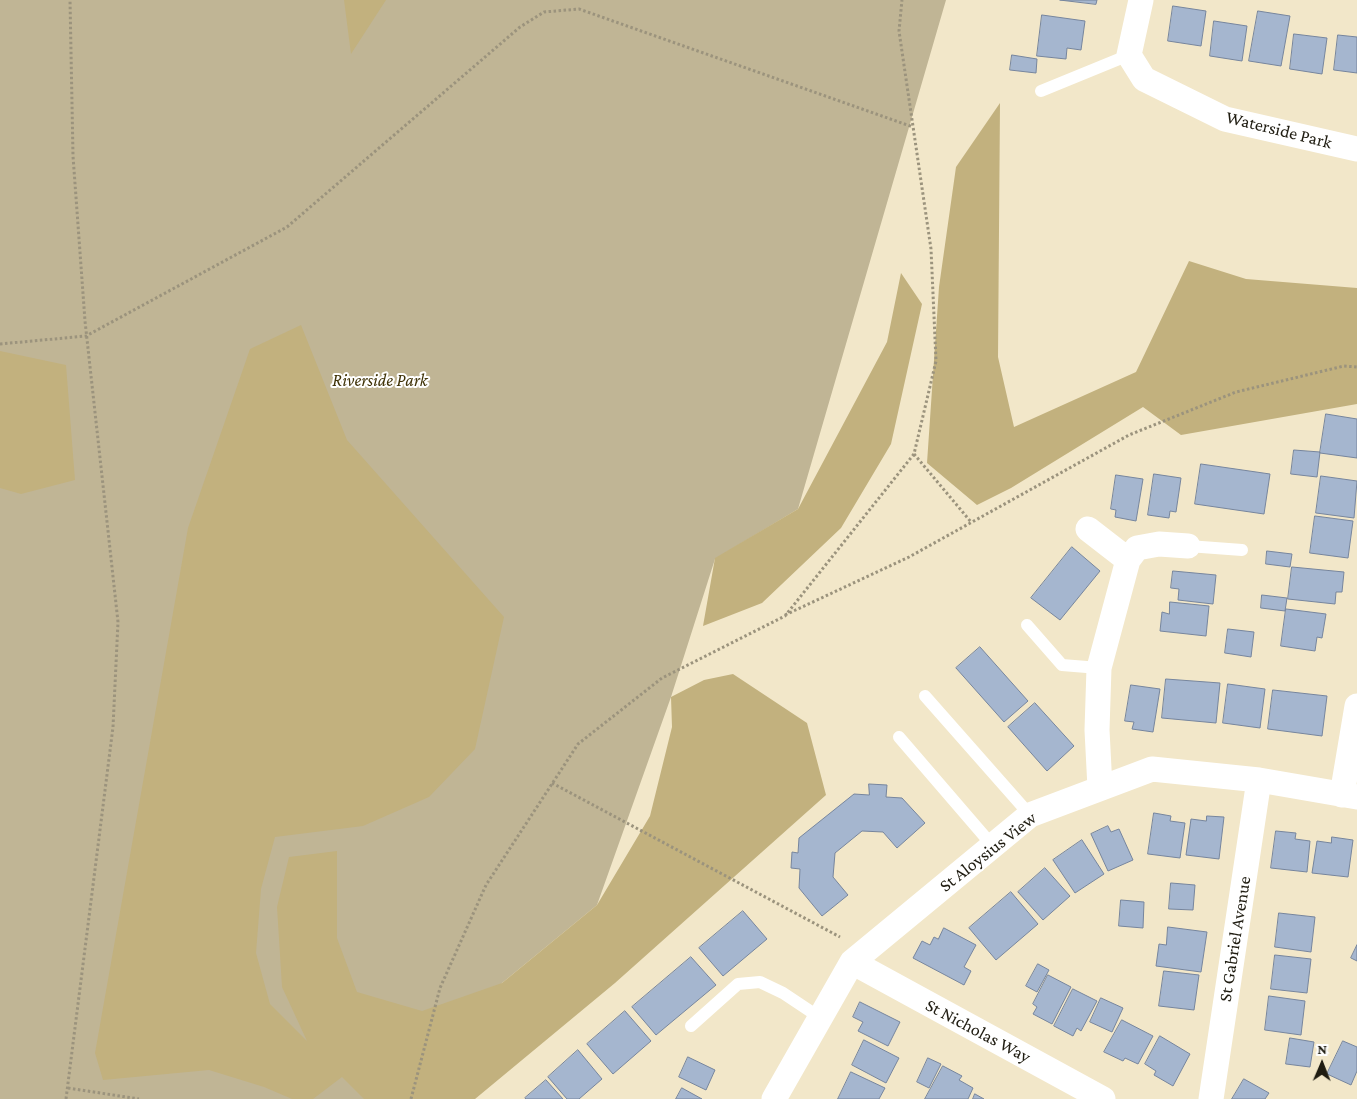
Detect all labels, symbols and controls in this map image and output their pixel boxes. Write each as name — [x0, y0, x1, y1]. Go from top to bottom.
street label: Waterside Park — [1224, 106, 1334, 154]
park label: Riverside Park — [332, 369, 428, 391]
street label: St Aloysius View — [935, 807, 1041, 897]
street label: St Gabriel Avenue — [1214, 875, 1256, 1003]
street label: St Nicholas Way — [922, 994, 1034, 1068]
north arrow — [1297, 1039, 1347, 1089]
text: N — [1317, 1041, 1327, 1057]

